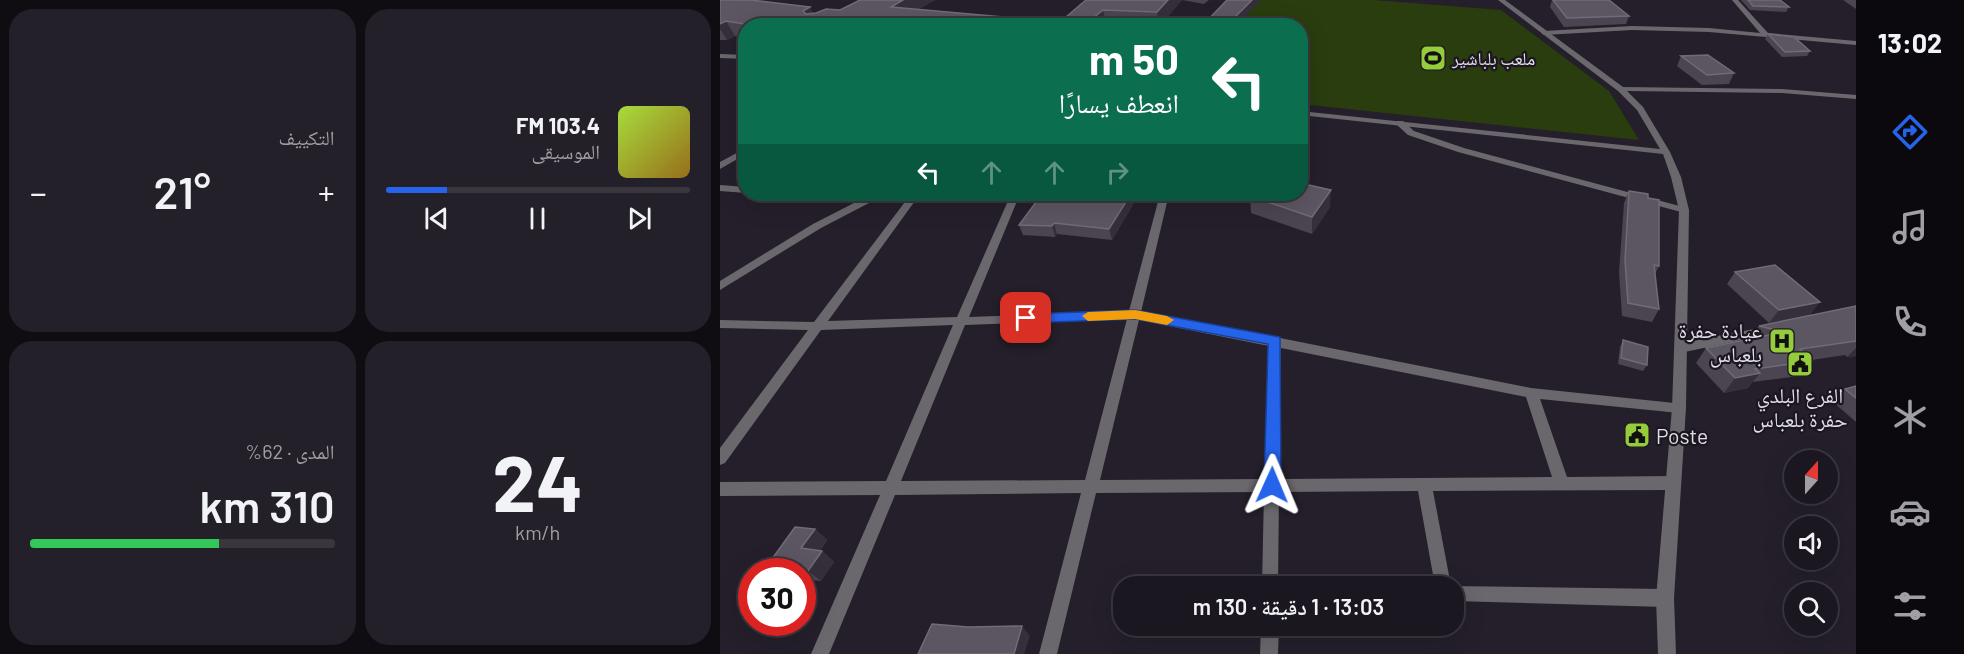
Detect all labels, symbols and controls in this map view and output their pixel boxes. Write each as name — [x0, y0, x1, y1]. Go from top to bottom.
text: 13:02 — [1878, 26, 1942, 58]
text: 50 m — [1089, 33, 1179, 83]
icon: left — [1200, 42, 1278, 120]
sports icon: ملعب بلباشير — [1418, 43, 1448, 73]
place label: ملعب بلباشير — [1451, 47, 1535, 70]
text: انعطف يسارًا — [1059, 86, 1179, 118]
icon: directions — [1889, 111, 1931, 153]
text: 103.4 FM — [516, 112, 600, 138]
text: التكييف — [278, 125, 335, 149]
text: الموسيقى — [532, 139, 600, 163]
icon: left — [912, 156, 945, 189]
icon: ahead — [975, 156, 1008, 189]
icon: ahead — [1038, 156, 1071, 189]
icon: right — [1101, 156, 1134, 189]
text: 21° — [154, 164, 211, 218]
text: − — [30, 172, 47, 212]
text: + — [318, 172, 334, 212]
icon: previous — [420, 202, 453, 235]
icon: pause — [521, 202, 554, 235]
icon: next — [623, 202, 656, 235]
icon: music — [1889, 206, 1931, 248]
pin — [1000, 292, 1051, 343]
icon: arrive — [1009, 301, 1042, 334]
icon: phone — [1889, 301, 1931, 343]
place label: عيادة حفرة بلعباس — [1679, 317, 1762, 368]
hospital icon: عيادة حفرة بلعباس — [1767, 326, 1797, 356]
public building icon: الفرع البلدي حفرة بلعباس — [1785, 349, 1815, 379]
place label: الفرع البلدي حفرة بلعباس — [1752, 382, 1848, 433]
icon: climate — [1889, 396, 1931, 438]
public building icon: Poste — [1622, 420, 1652, 450]
place label: Poste — [1656, 423, 1708, 448]
text: 24 — [492, 434, 583, 528]
text: المدى · 62% — [245, 439, 335, 463]
north arrow — [1784, 450, 1838, 504]
map controls — [1784, 450, 1838, 636]
position arrow — [1240, 453, 1304, 517]
text: 310 km — [200, 478, 335, 532]
icon: car — [1889, 491, 1931, 533]
button: sound — [1784, 516, 1838, 570]
text: km/h — [515, 520, 560, 544]
speed limit sign: 30 — [738, 558, 816, 636]
button: search — [1784, 582, 1838, 636]
icon: filters — [1889, 585, 1931, 627]
text: 13:03 · 1 دقيقة · 130 m — [1193, 593, 1384, 619]

